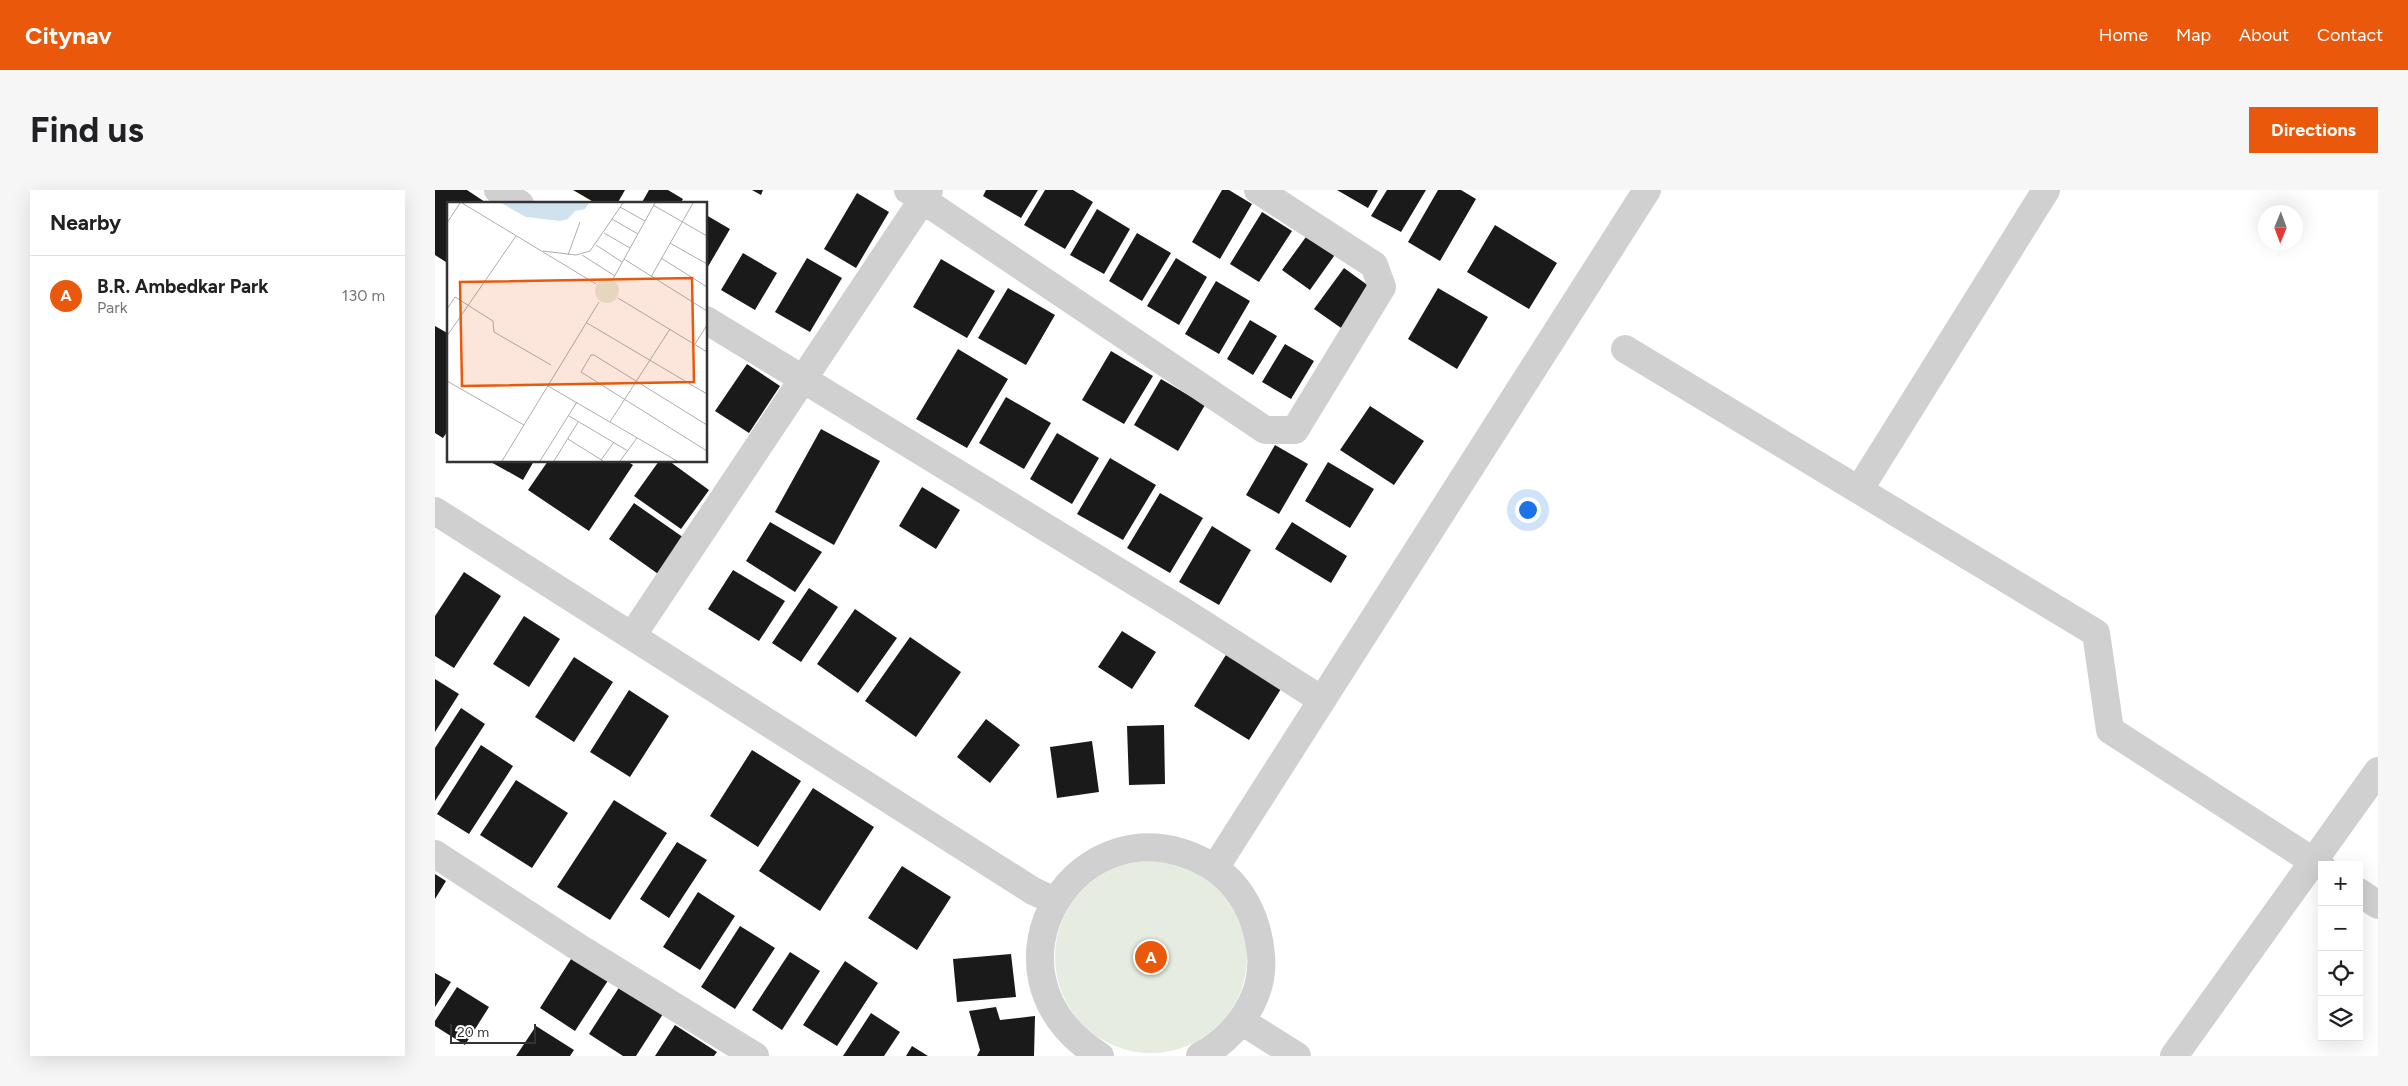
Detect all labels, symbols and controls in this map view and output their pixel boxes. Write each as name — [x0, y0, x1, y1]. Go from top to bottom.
text: Citynav — [25, 21, 112, 50]
text: Home — [2099, 24, 2148, 46]
text: Map — [2176, 24, 2211, 46]
text: About — [2239, 24, 2289, 46]
text: Contact — [2317, 24, 2383, 46]
button: Directions — [2249, 107, 2378, 153]
text: Find us — [30, 109, 144, 151]
inset map — [447, 202, 707, 462]
north arrow — [2258, 205, 2303, 250]
text: Nearby — [50, 210, 121, 235]
text: B.R. Ambedkar Park — [97, 275, 269, 298]
text: A — [60, 286, 72, 305]
text: 130 m — [342, 286, 385, 305]
text: Park — [97, 298, 127, 317]
your location — [1515, 497, 1541, 523]
map controls — [2318, 861, 2363, 1041]
button: + — [2318, 861, 2363, 906]
button: − — [2318, 906, 2363, 951]
pin: A — [1135, 938, 1167, 976]
button: locate — [2318, 951, 2363, 996]
button: layers — [2318, 996, 2363, 1041]
scale bar — [450, 1021, 536, 1044]
text: 20 m — [457, 1024, 489, 1041]

